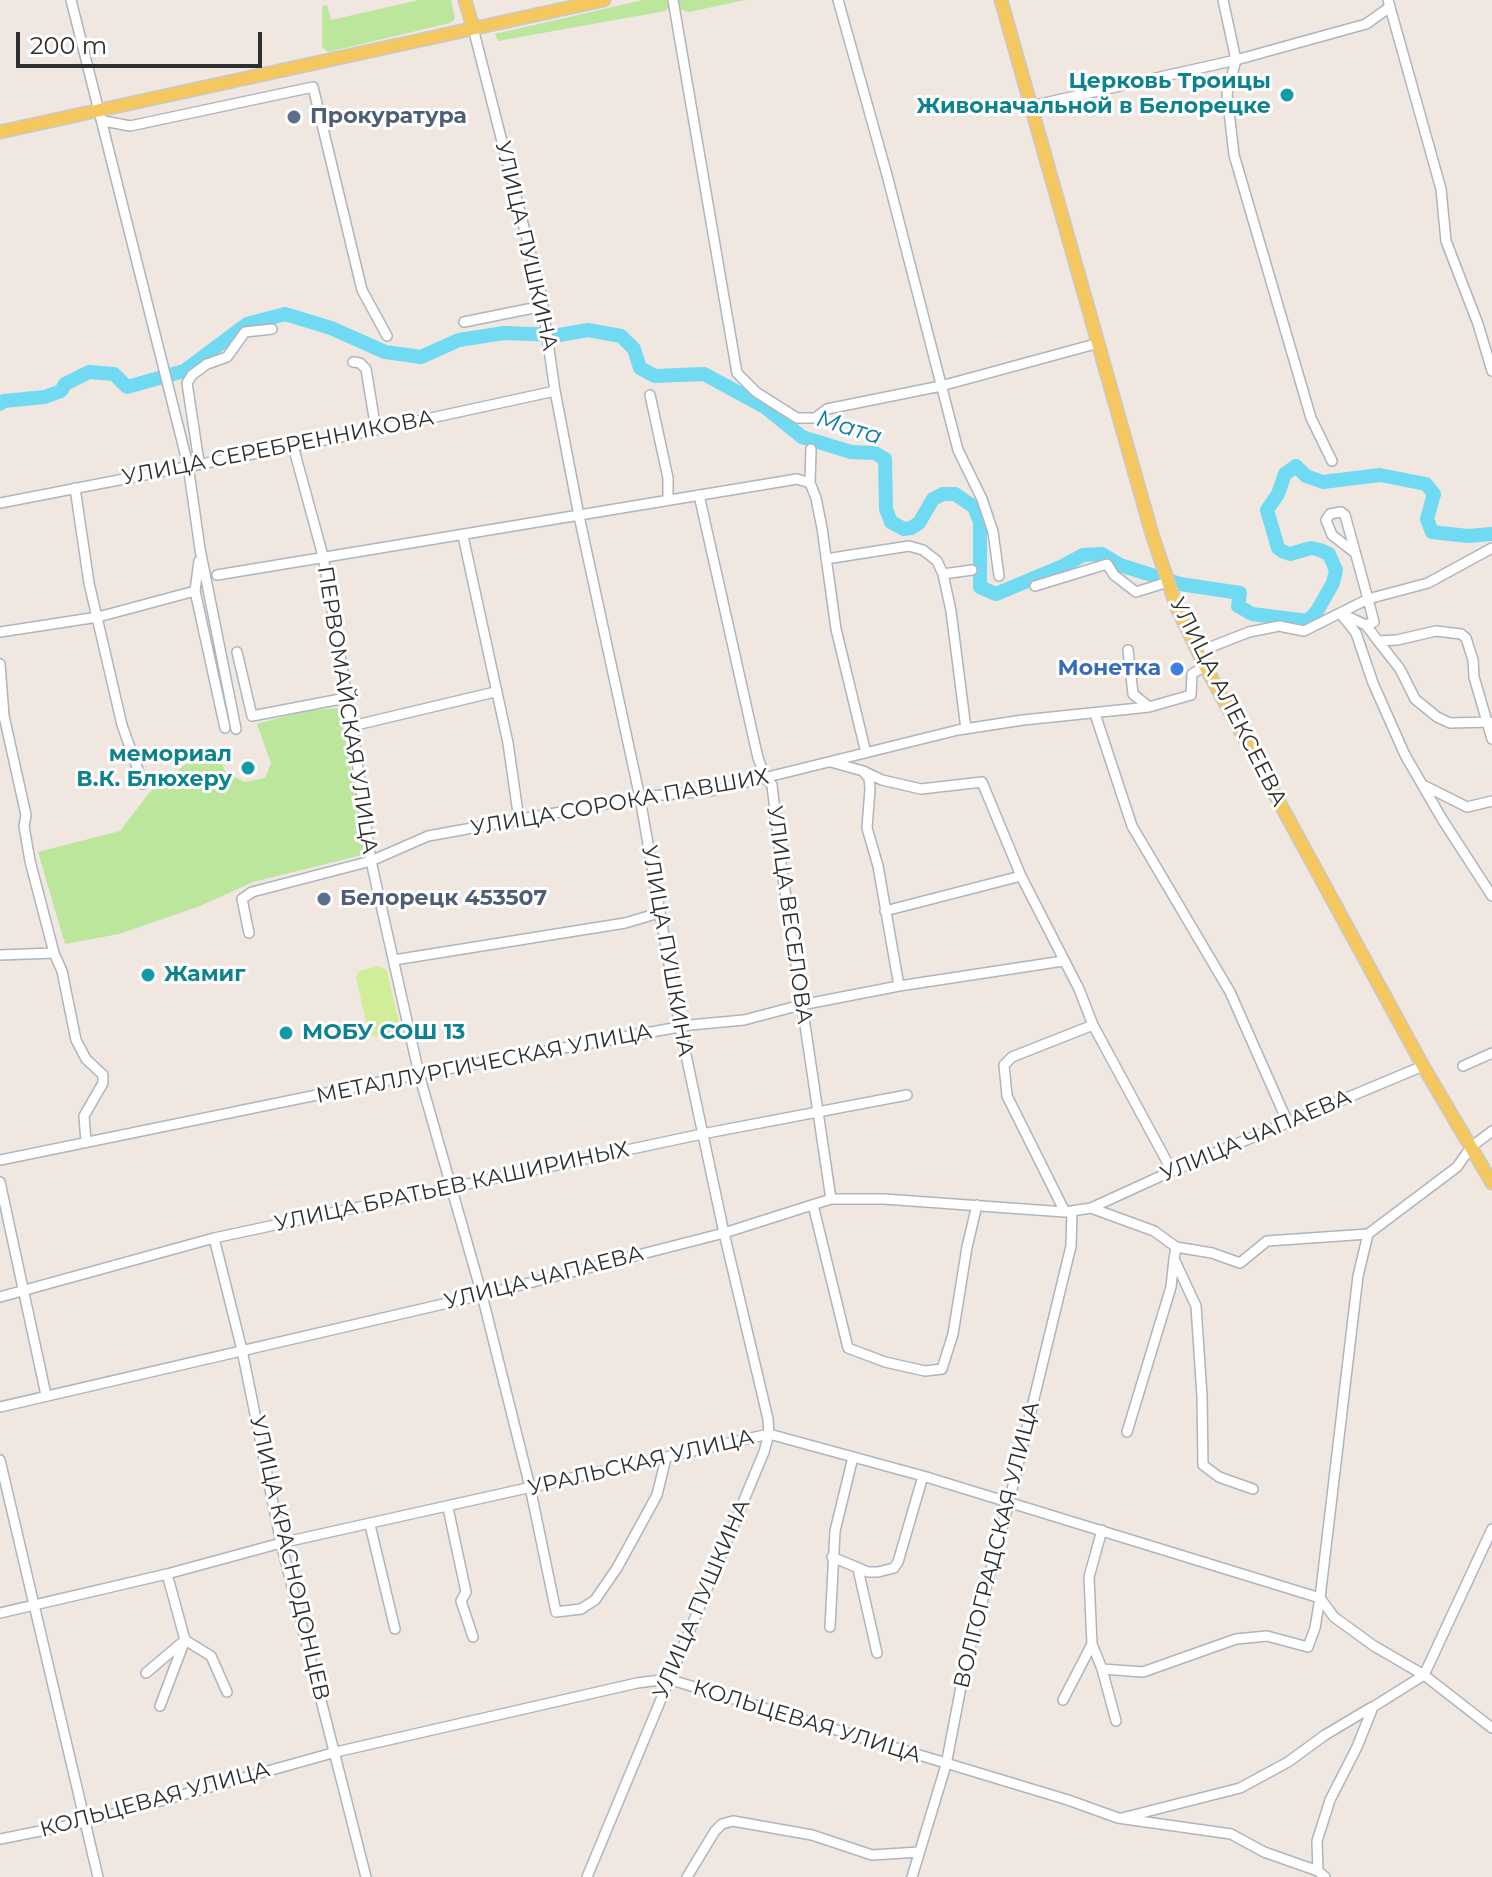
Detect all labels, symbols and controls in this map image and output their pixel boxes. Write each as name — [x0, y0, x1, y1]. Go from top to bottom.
scale bar — [20, 16, 266, 66]
text: 200 m — [30, 31, 107, 60]
place label: Церковь Троицы Живоначальной в Белорецке — [916, 69, 1271, 120]
marker: Церковь Троицы Живоначальной в Белорецке — [1278, 86, 1296, 104]
place label: Прокуратура — [310, 104, 467, 130]
marker: Прокуратура — [285, 108, 303, 126]
street label: УЛИЦА ПУШКИНА — [489, 139, 563, 353]
water label: Мата — [813, 404, 885, 452]
street label: УЛИЦА СЕРЕБРЕННИКОВА — [120, 405, 436, 491]
street label: ПЕРВОМАЙСКАЯ УЛИЦА — [311, 564, 383, 856]
street label: УЛИЦА АЛЕКСЕЕВА — [1164, 593, 1292, 811]
place label: Монетка — [1057, 656, 1161, 682]
marker: Монетка — [1168, 660, 1186, 678]
place label: мемориал В.К. Блюхеру — [76, 742, 232, 794]
marker: мемориал В.К. Блюхеру — [239, 759, 257, 777]
street label: УЛИЦА СОРОКА ПАВШИХ — [469, 764, 771, 842]
street label: УЛИЦА ВЕСЕЛОВА — [761, 804, 817, 1026]
street label: УЛИЦА ПУШКИНА — [635, 843, 699, 1059]
place label: Белорецк 453507 — [340, 886, 547, 912]
marker: Белорецк 453507 — [315, 890, 333, 908]
place label: Жамиг — [164, 962, 245, 988]
marker: Жамиг — [139, 966, 157, 984]
street label: МЕТАЛЛУРГИЧЕСКАЯ УЛИЦА — [314, 1018, 654, 1110]
place label: МОБУ СОШ 13 — [302, 1020, 465, 1046]
marker: МОБУ СОШ 13 — [277, 1024, 295, 1042]
street label: УЛИЦА ЧАПАЕВА — [1157, 1084, 1355, 1188]
street label: УЛИЦА БРАТЬЕВ КАШИРИНЫХ — [272, 1136, 632, 1238]
street label: УЛИЦА ЧАПАЕВА — [442, 1241, 646, 1315]
street label: ВОЛГОГРАДСКАЯ УЛИЦА — [949, 1399, 1045, 1691]
street label: УЛИЦА КРАСНОДОНЦЕВ — [243, 1413, 335, 1703]
street label: УРАЛЬСКАЯ УЛИЦА — [526, 1424, 756, 1502]
street label: УЛИЦА ПУШКИНА — [648, 1495, 756, 1703]
street label: КОЛЬЦЕВАЯ УЛИЦА — [690, 1675, 924, 1769]
street label: КОЛЬЦЕВАЯ УЛИЦА — [37, 1757, 273, 1843]

